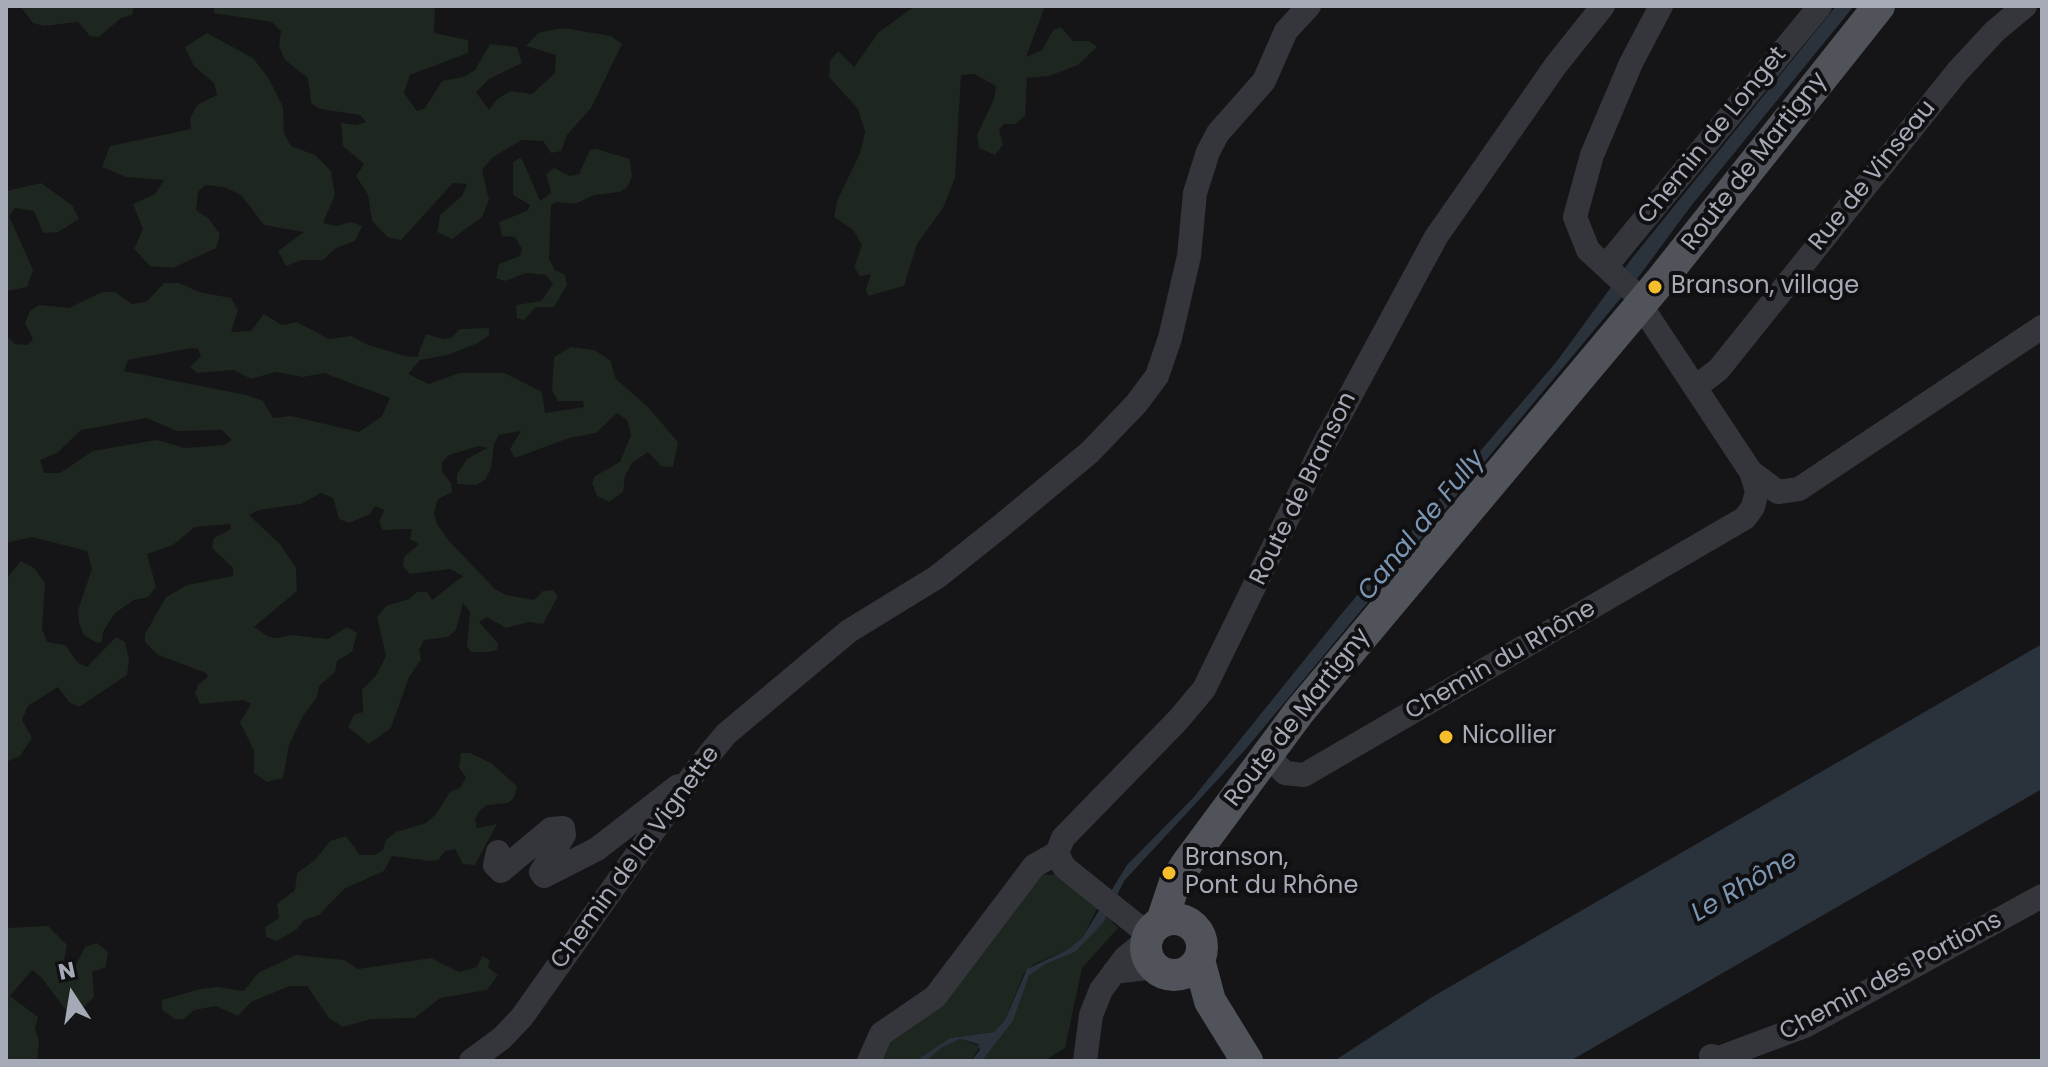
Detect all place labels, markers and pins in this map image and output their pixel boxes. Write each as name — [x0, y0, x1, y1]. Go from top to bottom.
place label: Branson, village — [1671, 273, 1859, 301]
marker: Branson, village — [1646, 278, 1664, 296]
place label: Nicollier — [1462, 723, 1556, 751]
marker: Nicollier — [1437, 728, 1455, 746]
place label: Branson, Pont du Rhône — [1185, 845, 1358, 901]
marker: Branson, Pont du Rhône — [1160, 864, 1178, 882]

